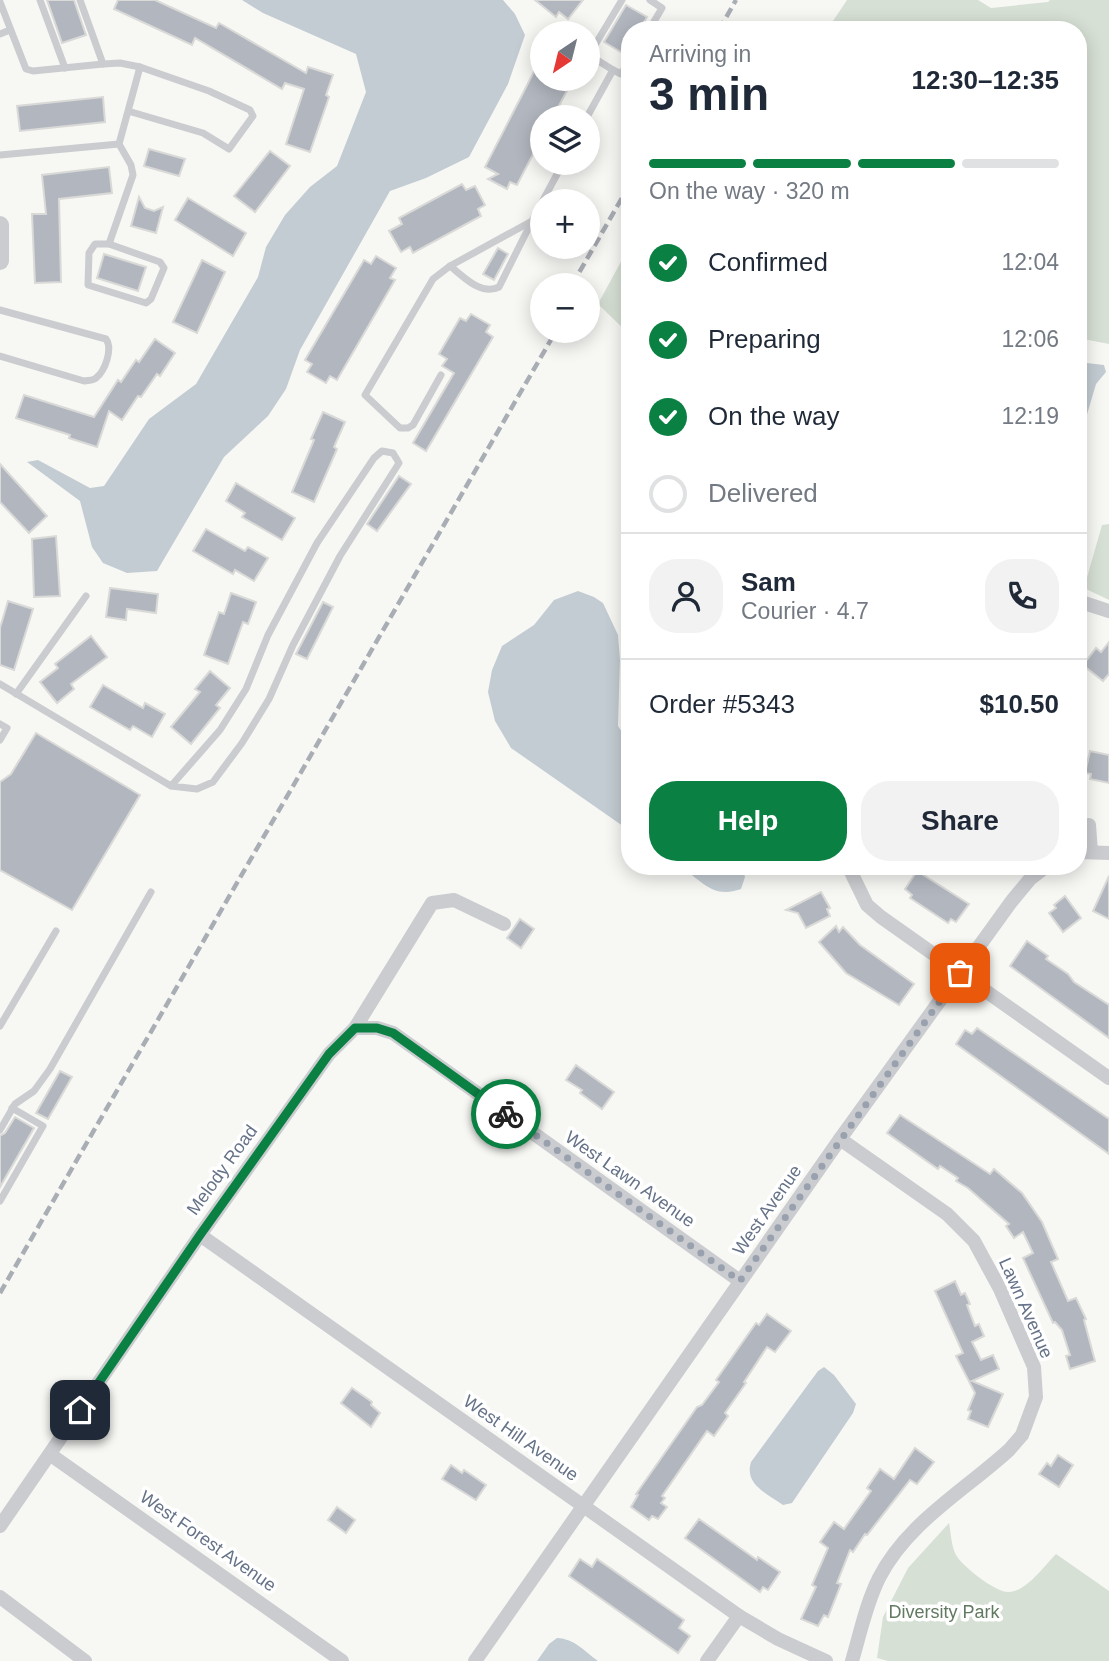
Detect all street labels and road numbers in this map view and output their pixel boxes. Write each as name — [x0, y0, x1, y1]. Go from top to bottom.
street label: Melody Road — [183, 1121, 261, 1219]
street label: West Lawn Avenue — [561, 1127, 699, 1231]
street label: West Avenue — [729, 1161, 805, 1259]
street label: Lawn Avenue — [995, 1255, 1057, 1361]
street label: West Hill Avenue — [460, 1391, 582, 1485]
street label: West Forest Avenue — [136, 1487, 280, 1595]

